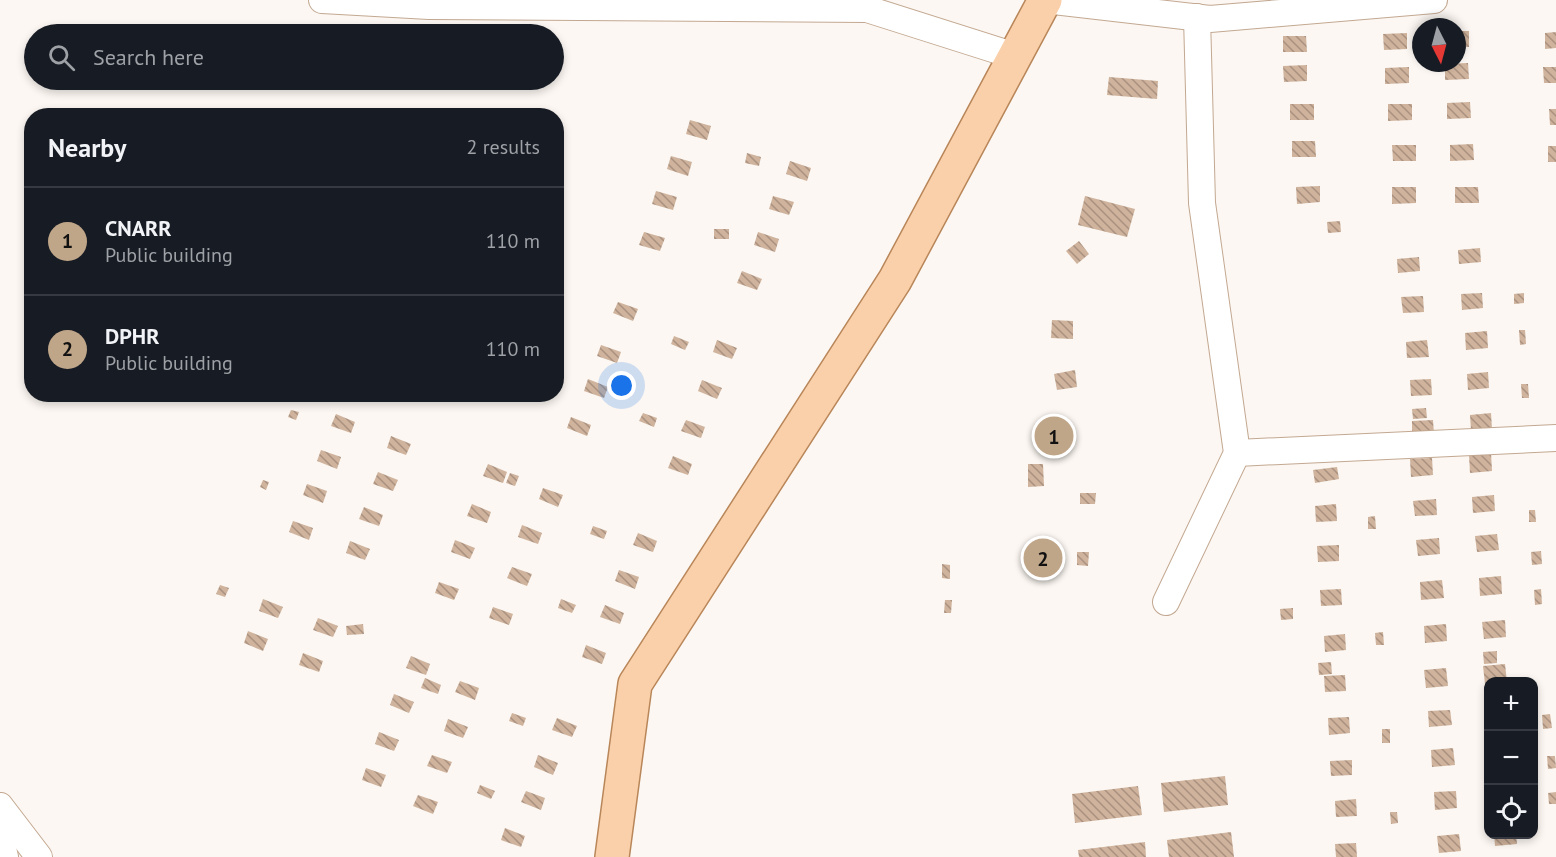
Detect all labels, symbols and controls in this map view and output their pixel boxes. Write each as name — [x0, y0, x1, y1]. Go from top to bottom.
north arrow — [1412, 18, 1466, 72]
search box — [24, 24, 564, 90]
icon: search — [45, 41, 78, 74]
text: Search here — [93, 43, 204, 71]
text: Nearby — [48, 131, 126, 164]
text: 2 results — [467, 134, 540, 160]
text: CNARR — [105, 214, 172, 242]
text: 1 — [62, 228, 73, 254]
text: 110 m — [486, 228, 540, 254]
text: Public building — [105, 242, 233, 268]
text: DPHR — [105, 322, 159, 350]
text: 2 — [62, 336, 73, 362]
text: 110 m — [486, 336, 540, 362]
text: Public building — [105, 350, 233, 376]
your location — [607, 371, 636, 400]
pin: 1 — [1034, 414, 1074, 458]
pin: 2 — [1024, 536, 1062, 580]
map controls — [1484, 677, 1538, 839]
button: + — [1484, 677, 1538, 731]
button: − — [1484, 731, 1538, 785]
button: locate — [1484, 785, 1538, 839]

